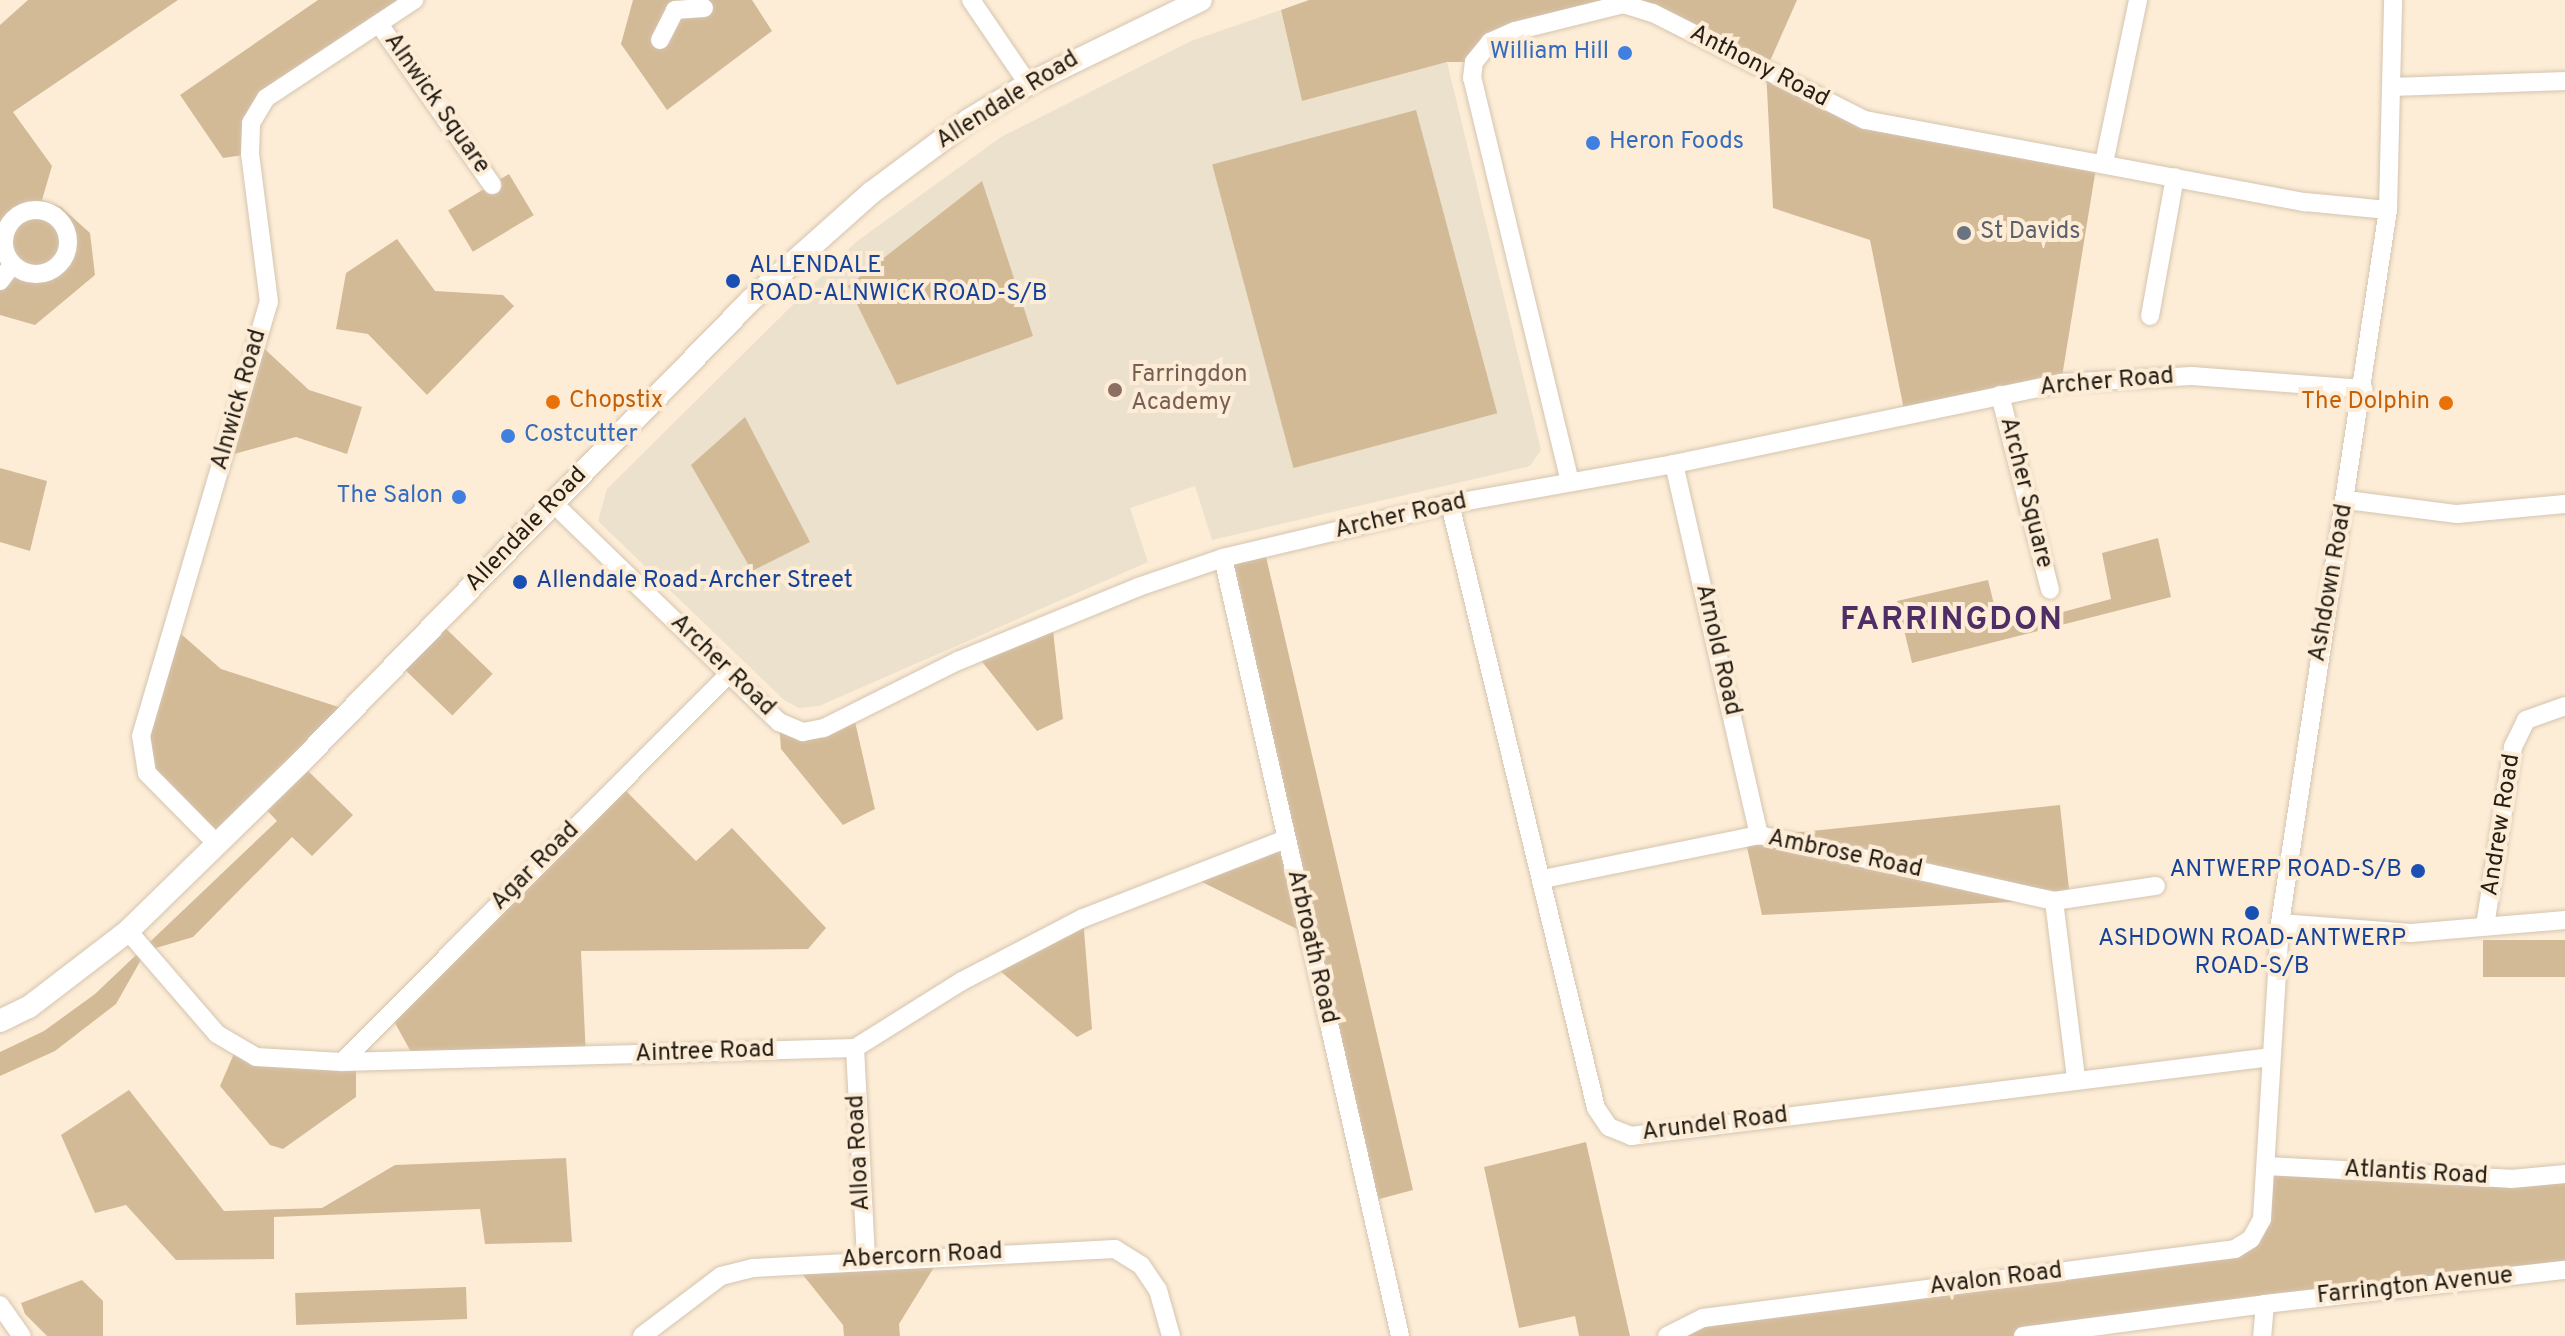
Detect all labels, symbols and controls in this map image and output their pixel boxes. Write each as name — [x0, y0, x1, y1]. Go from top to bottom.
street label: Anthony Road — [1685, 20, 1833, 114]
street label: Alnwick Square — [377, 28, 495, 180]
place label: William Hill — [1490, 39, 1609, 67]
marker: William Hill — [1616, 44, 1634, 62]
street label: Allendale Road — [932, 46, 1084, 156]
place label: Heron Foods — [1609, 129, 1744, 157]
marker: Heron Foods — [1584, 134, 1602, 152]
place label: St Davids — [1980, 219, 2080, 247]
marker: St Davids — [1955, 224, 1973, 242]
place label: ALLENDALE ROAD-ALNWICK ROAD-S/B — [749, 253, 1047, 309]
marker: ALLENDALE ROAD-ALNWICK ROAD-S/B — [724, 272, 742, 290]
street label: Alnwick Road — [206, 326, 274, 474]
place label: Farringdon Academy — [1131, 362, 1248, 418]
street label: Archer Road — [2039, 363, 2175, 403]
marker: Farringdon Academy — [1106, 381, 1124, 399]
place label: Chopstix — [569, 388, 663, 416]
place label: The Dolphin — [2301, 389, 2430, 417]
marker: Chopstix — [544, 393, 562, 411]
marker: The Dolphin — [2437, 394, 2455, 412]
street label: Archer Square — [1992, 414, 2058, 572]
place label: Costcutter — [524, 422, 638, 450]
marker: Costcutter — [499, 427, 517, 445]
street label: Allendale Road — [460, 462, 594, 598]
place label: The Salon — [337, 483, 443, 511]
marker: The Salon — [450, 488, 468, 506]
street label: Archer Road — [1332, 488, 1470, 546]
street label: Ashdown Road — [2304, 502, 2360, 664]
place label: Allendale Road-Archer Street — [536, 568, 853, 596]
marker: Allendale Road-Archer Street — [511, 573, 529, 591]
street label: Arnold Road — [1688, 582, 1746, 718]
district label: FARRINGDON — [1840, 602, 2064, 640]
street label: Archer Road — [664, 609, 780, 723]
street label: Andrew Road — [2477, 752, 2527, 898]
street label: Agar Road — [486, 817, 586, 917]
street label: Ambrose Road — [1765, 825, 1925, 885]
place label: ANTWERP ROAD-S/B — [2169, 857, 2402, 885]
marker: ANTWERP ROAD-S/B — [2409, 862, 2427, 880]
street label: Arbroath Road — [1279, 867, 1343, 1027]
marker: ASHDOWN ROAD-ANTWERP ROAD-S/B — [2243, 904, 2261, 922]
place label: ASHDOWN ROAD-ANTWERP ROAD-S/B — [2098, 926, 2406, 982]
street label: Aintree Road — [635, 1036, 775, 1070]
street label: Alloa Road — [843, 1094, 877, 1212]
street label: Arundel Road — [1640, 1102, 1790, 1148]
street label: Atlantis Road — [2343, 1156, 2489, 1192]
street label: Abercorn Road — [841, 1238, 1003, 1276]
street label: Avalon Road — [1928, 1258, 2064, 1302]
street label: Farrington Avenue — [2315, 1262, 2515, 1312]

